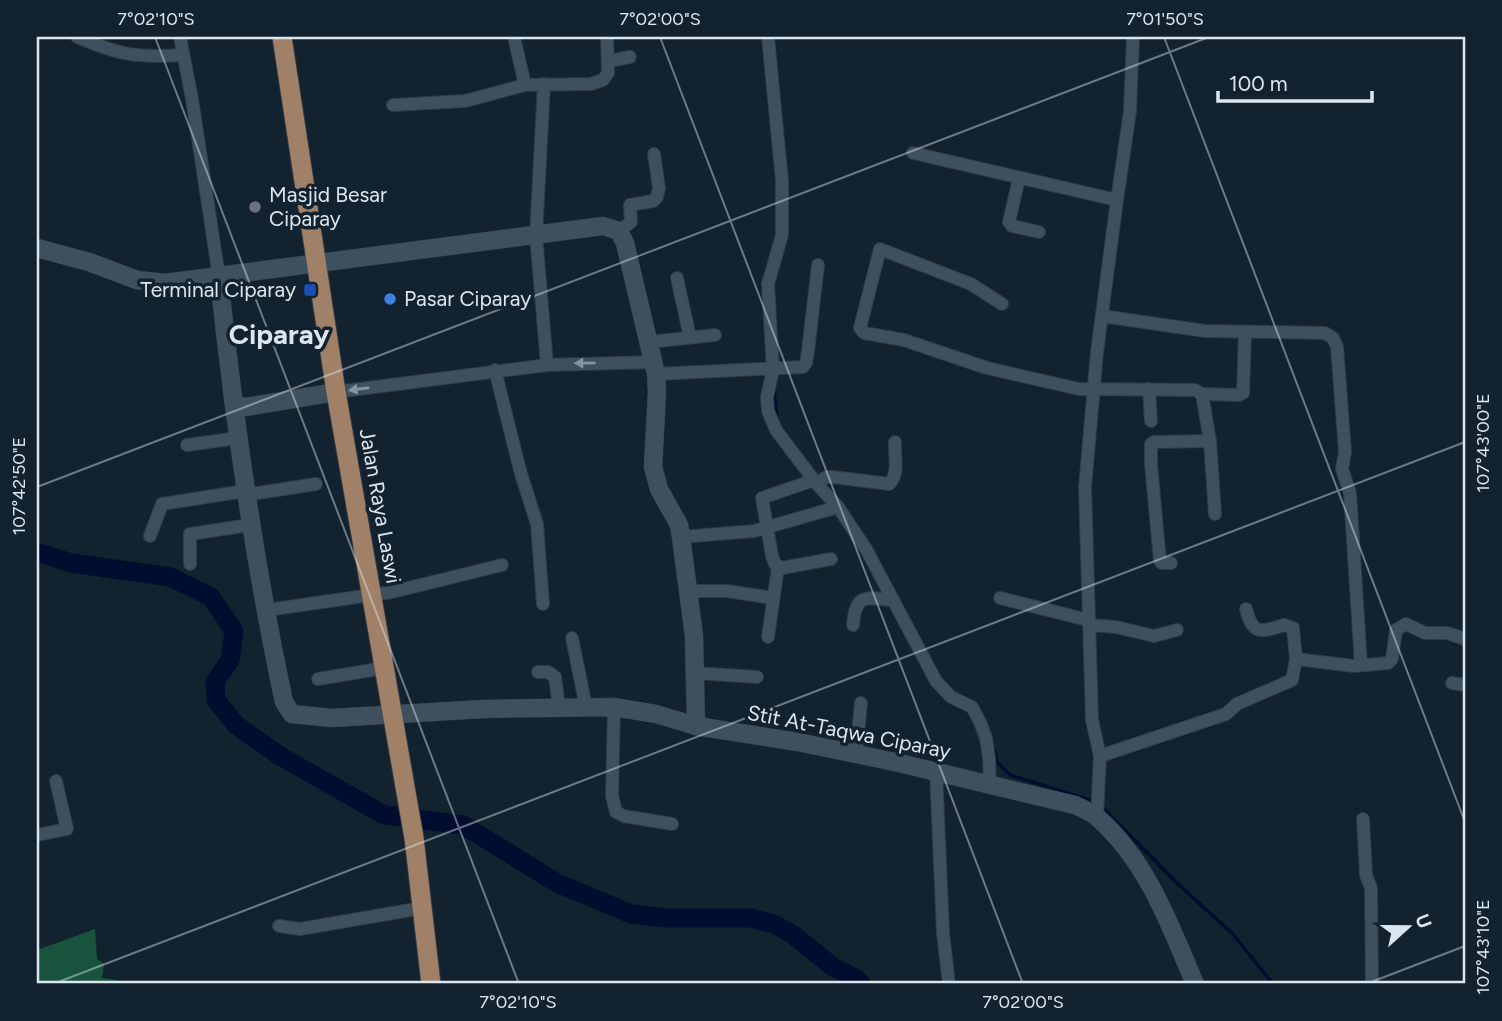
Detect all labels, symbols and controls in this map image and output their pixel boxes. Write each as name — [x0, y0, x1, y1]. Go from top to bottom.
text: 7°02'10"S — [117, 8, 195, 30]
text: 7°02'00"S — [619, 8, 701, 30]
text: 7°01'50"S — [1126, 8, 1204, 30]
scale bar — [1218, 60, 1372, 104]
text: 100 m — [1229, 71, 1288, 96]
place label: Masjid Besar Ciparay — [269, 182, 387, 231]
marker: Masjid Besar Ciparay — [247, 199, 263, 215]
place label: Terminal Ciparay — [140, 277, 296, 302]
marker: Terminal Ciparay — [302, 282, 318, 298]
place label: Pasar Ciparay — [404, 286, 531, 311]
marker: Pasar Ciparay — [382, 291, 398, 307]
district label: Ciparay — [229, 317, 330, 351]
one-way arrow — [574, 357, 596, 369]
one-way arrow — [348, 384, 370, 395]
text: 107°43'00"E — [1472, 393, 1494, 493]
street label: Jalan Raya Laswi — [355, 426, 406, 585]
text: 107°42'50"E — [8, 437, 30, 535]
street label: Stit At-Taqwa Ciparay — [745, 700, 953, 764]
north arrow — [1372, 892, 1442, 962]
text: 107°43'10"E — [1472, 899, 1494, 995]
text: U — [1410, 911, 1437, 931]
text: 7°02'10"S — [479, 991, 557, 1013]
text: 7°02'00"S — [982, 991, 1064, 1013]

